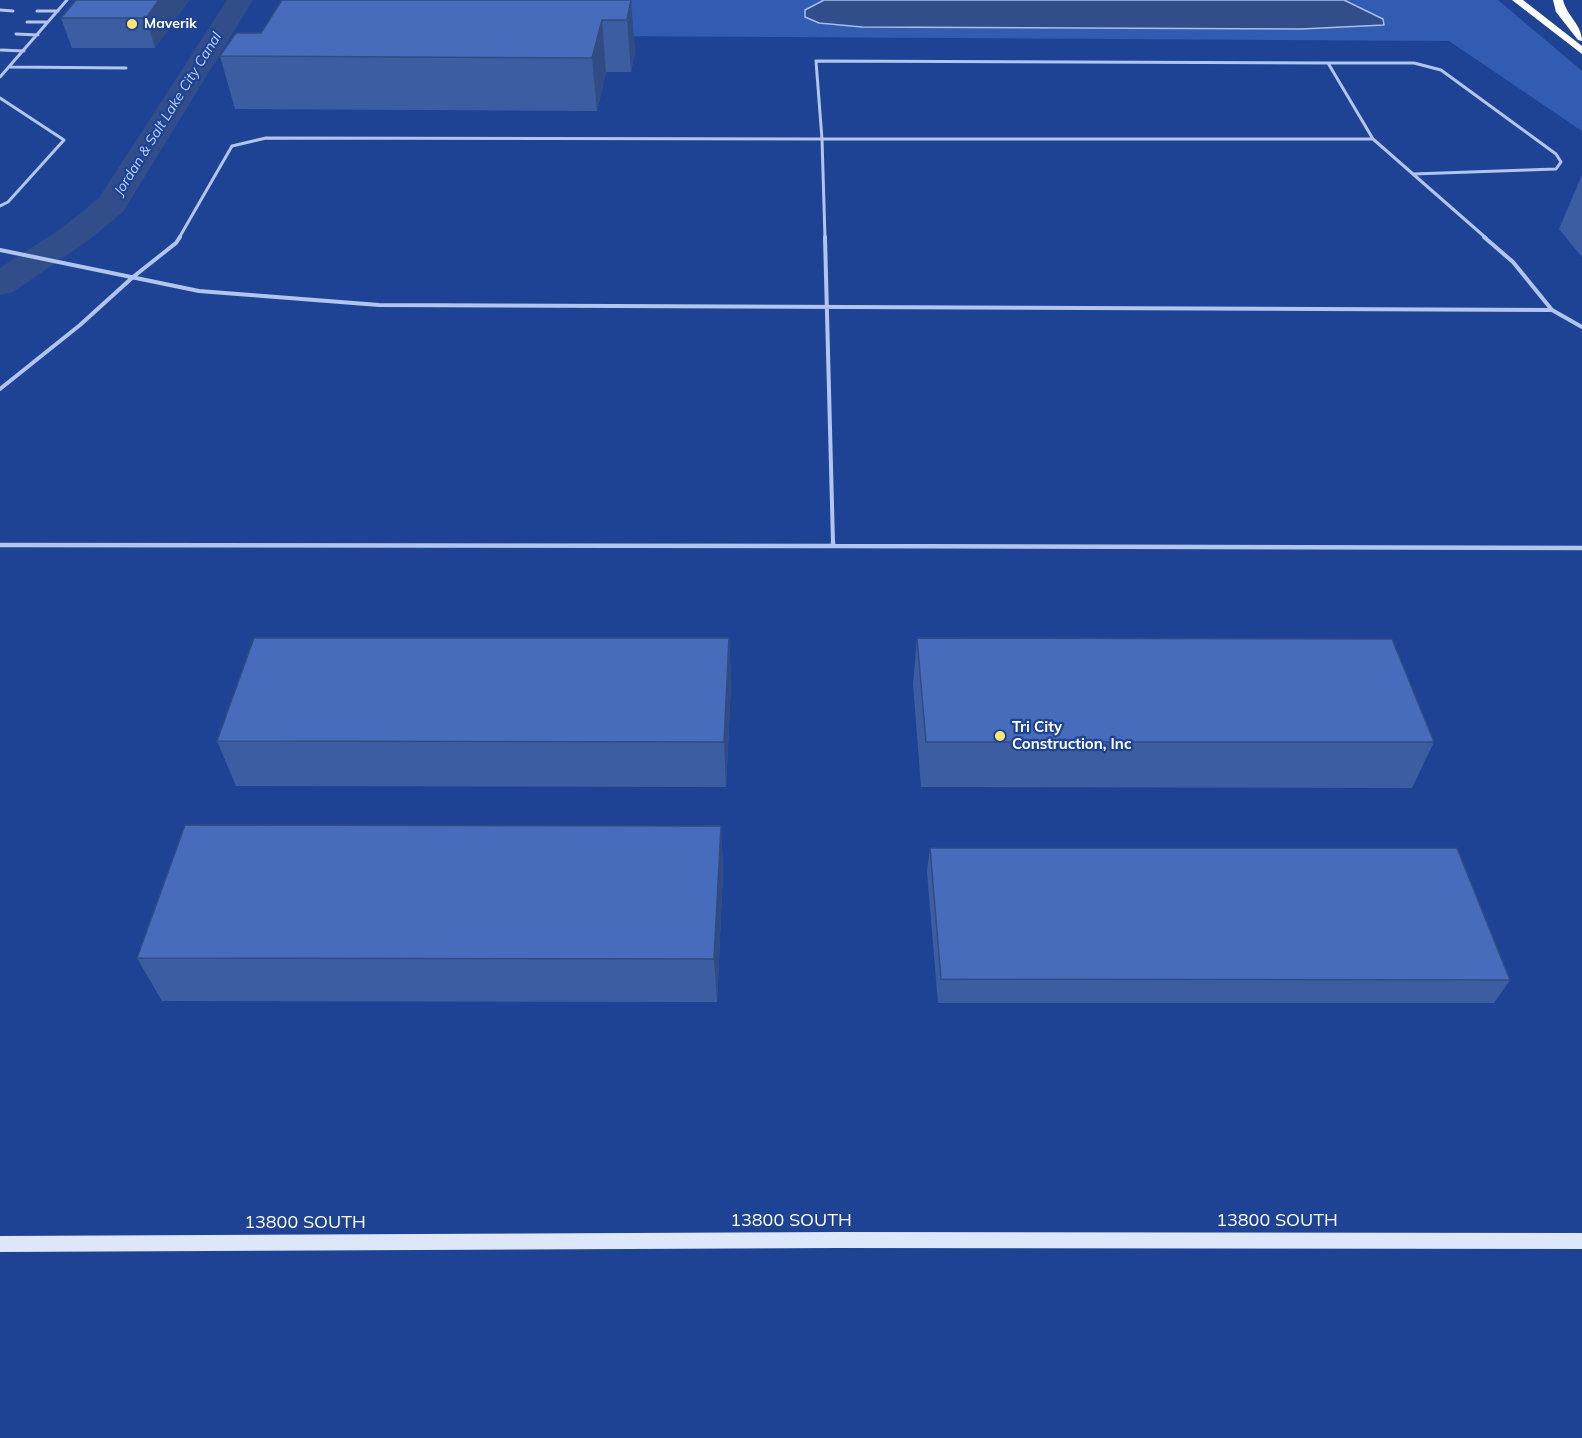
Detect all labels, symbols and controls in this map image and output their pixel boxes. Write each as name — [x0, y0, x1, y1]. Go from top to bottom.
place label: Maverik — [144, 16, 197, 32]
marker: Maverik — [125, 17, 139, 31]
water label: Jordan & Salt Lake City Canal — [111, 29, 225, 199]
place label: Tri City Construction, Inc — [1012, 718, 1131, 753]
marker: Tri City Construction, Inc — [993, 729, 1007, 743]
street label: 13800 SOUTH — [730, 1210, 852, 1232]
street label: 13800 SOUTH — [1216, 1210, 1338, 1232]
street label: 13800 SOUTH — [244, 1212, 366, 1234]

